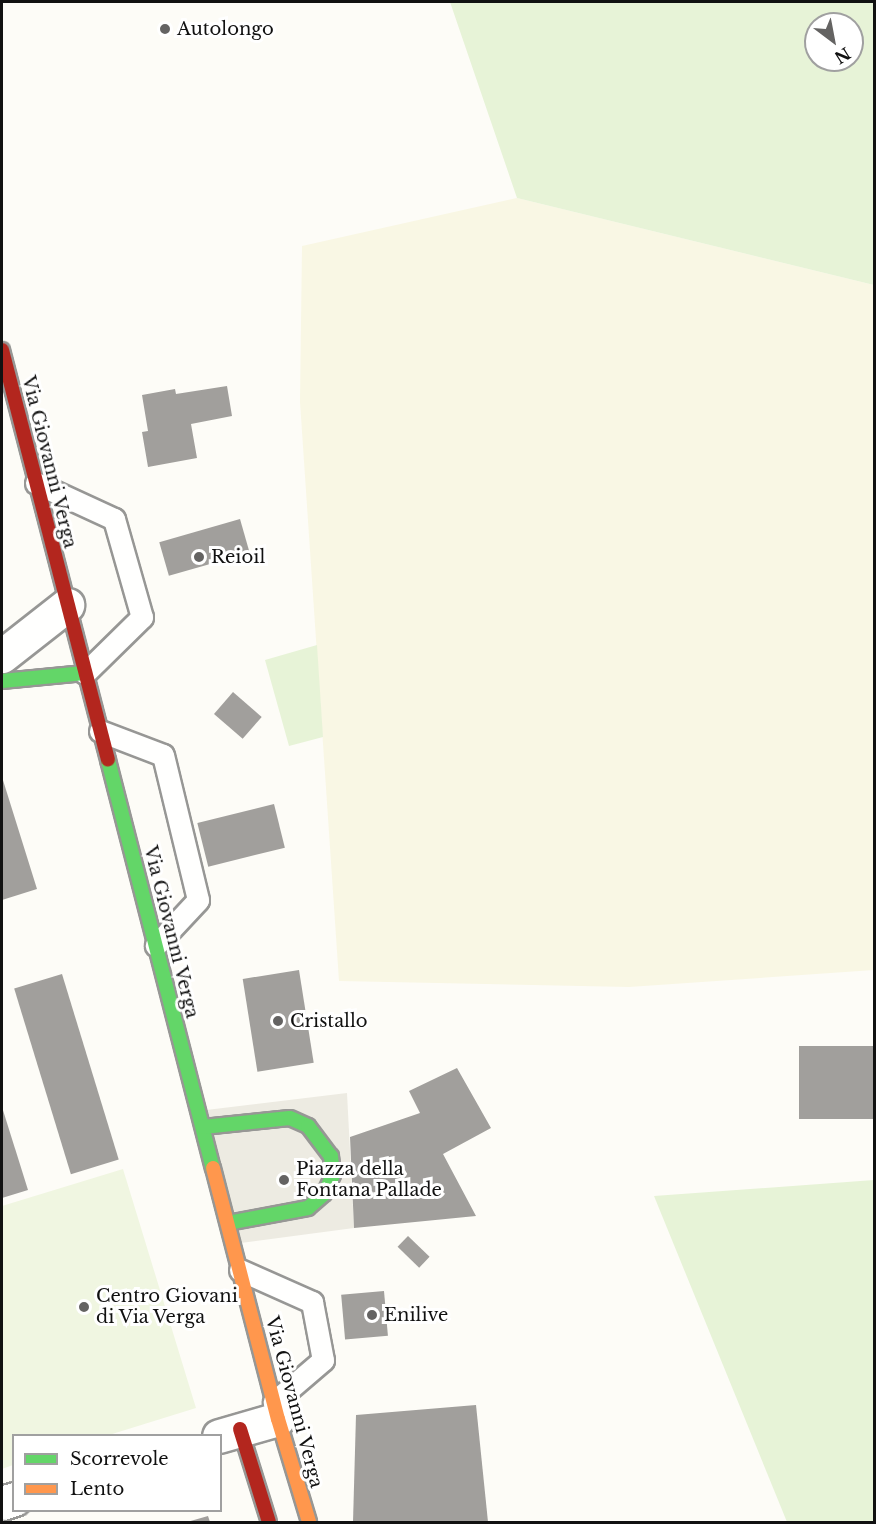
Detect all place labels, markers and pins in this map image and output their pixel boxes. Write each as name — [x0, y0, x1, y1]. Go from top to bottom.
place label: Autolongo — [177, 18, 274, 40]
marker: Autolongo — [158, 22, 172, 36]
place label: Reioil — [211, 546, 265, 568]
marker: Reioil — [192, 550, 206, 564]
place label: Cristallo — [290, 1010, 368, 1032]
marker: Cristallo — [271, 1014, 285, 1028]
place label: Piazza della Fontana Pallade — [296, 1159, 442, 1202]
marker: Piazza della Fontana Pallade — [277, 1173, 291, 1187]
place label: Centro Giovani di Via Verga — [96, 1286, 238, 1328]
marker: Centro Giovani di Via Verga — [77, 1300, 91, 1314]
place label: Enilive — [384, 1304, 448, 1326]
marker: Enilive — [365, 1308, 379, 1322]

